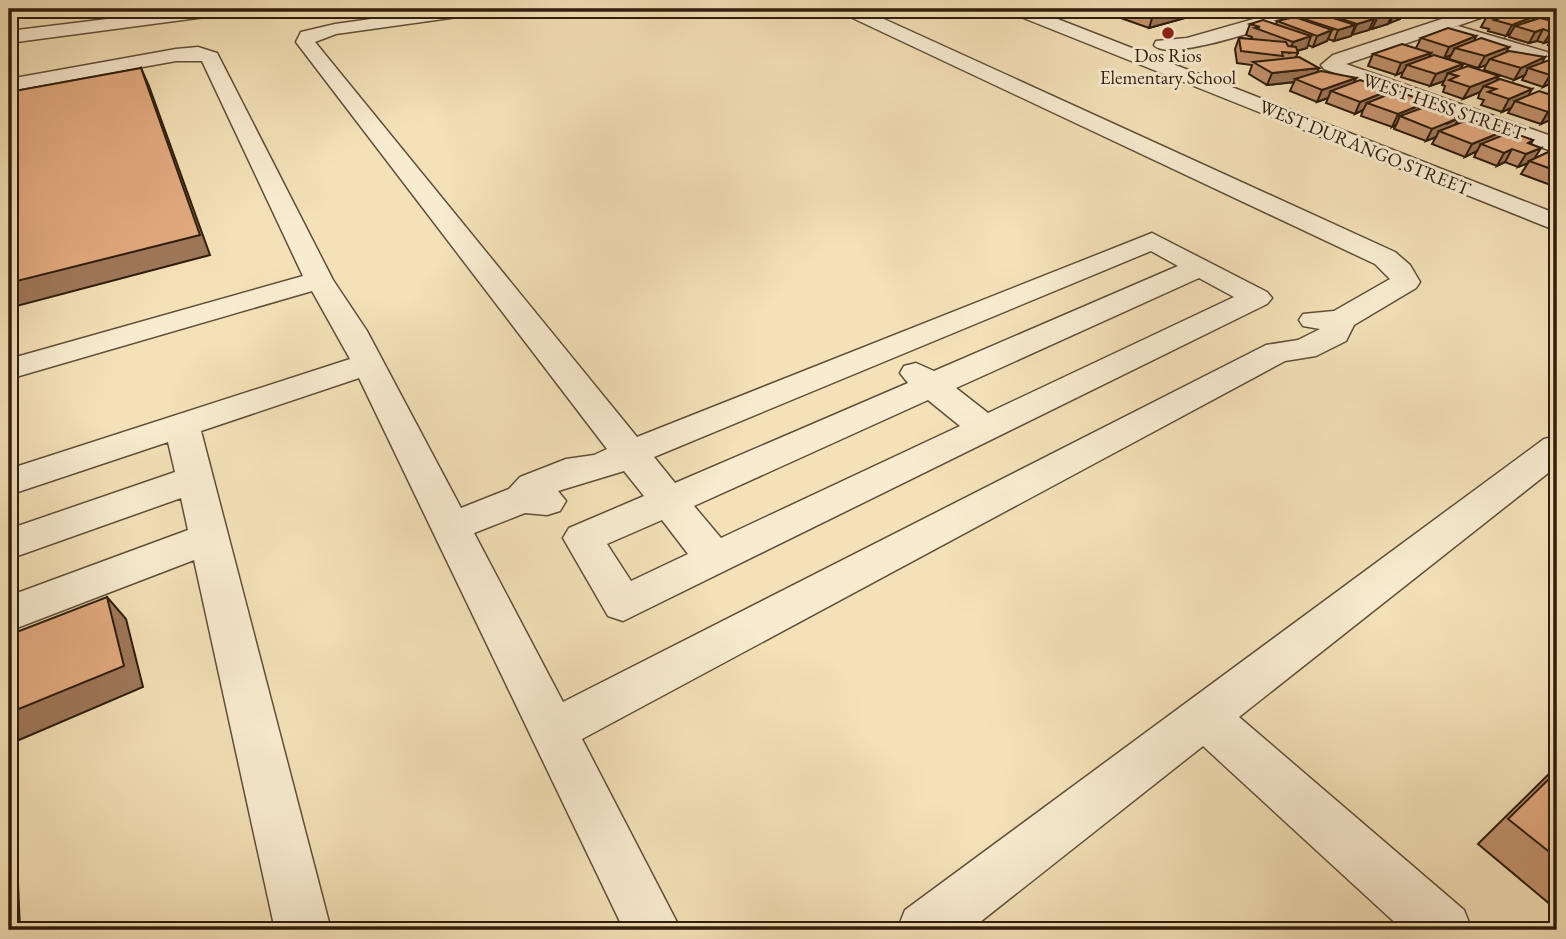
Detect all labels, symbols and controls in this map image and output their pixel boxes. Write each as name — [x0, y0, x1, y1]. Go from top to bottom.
marker: Dos Rios Elementary School — [1160, 25, 1176, 41]
place label: Dos Rios Elementary School — [1100, 43, 1237, 90]
street label: WEST HESS STREET — [1359, 67, 1529, 146]
street label: WEST DURANGO STREET — [1255, 94, 1474, 201]

